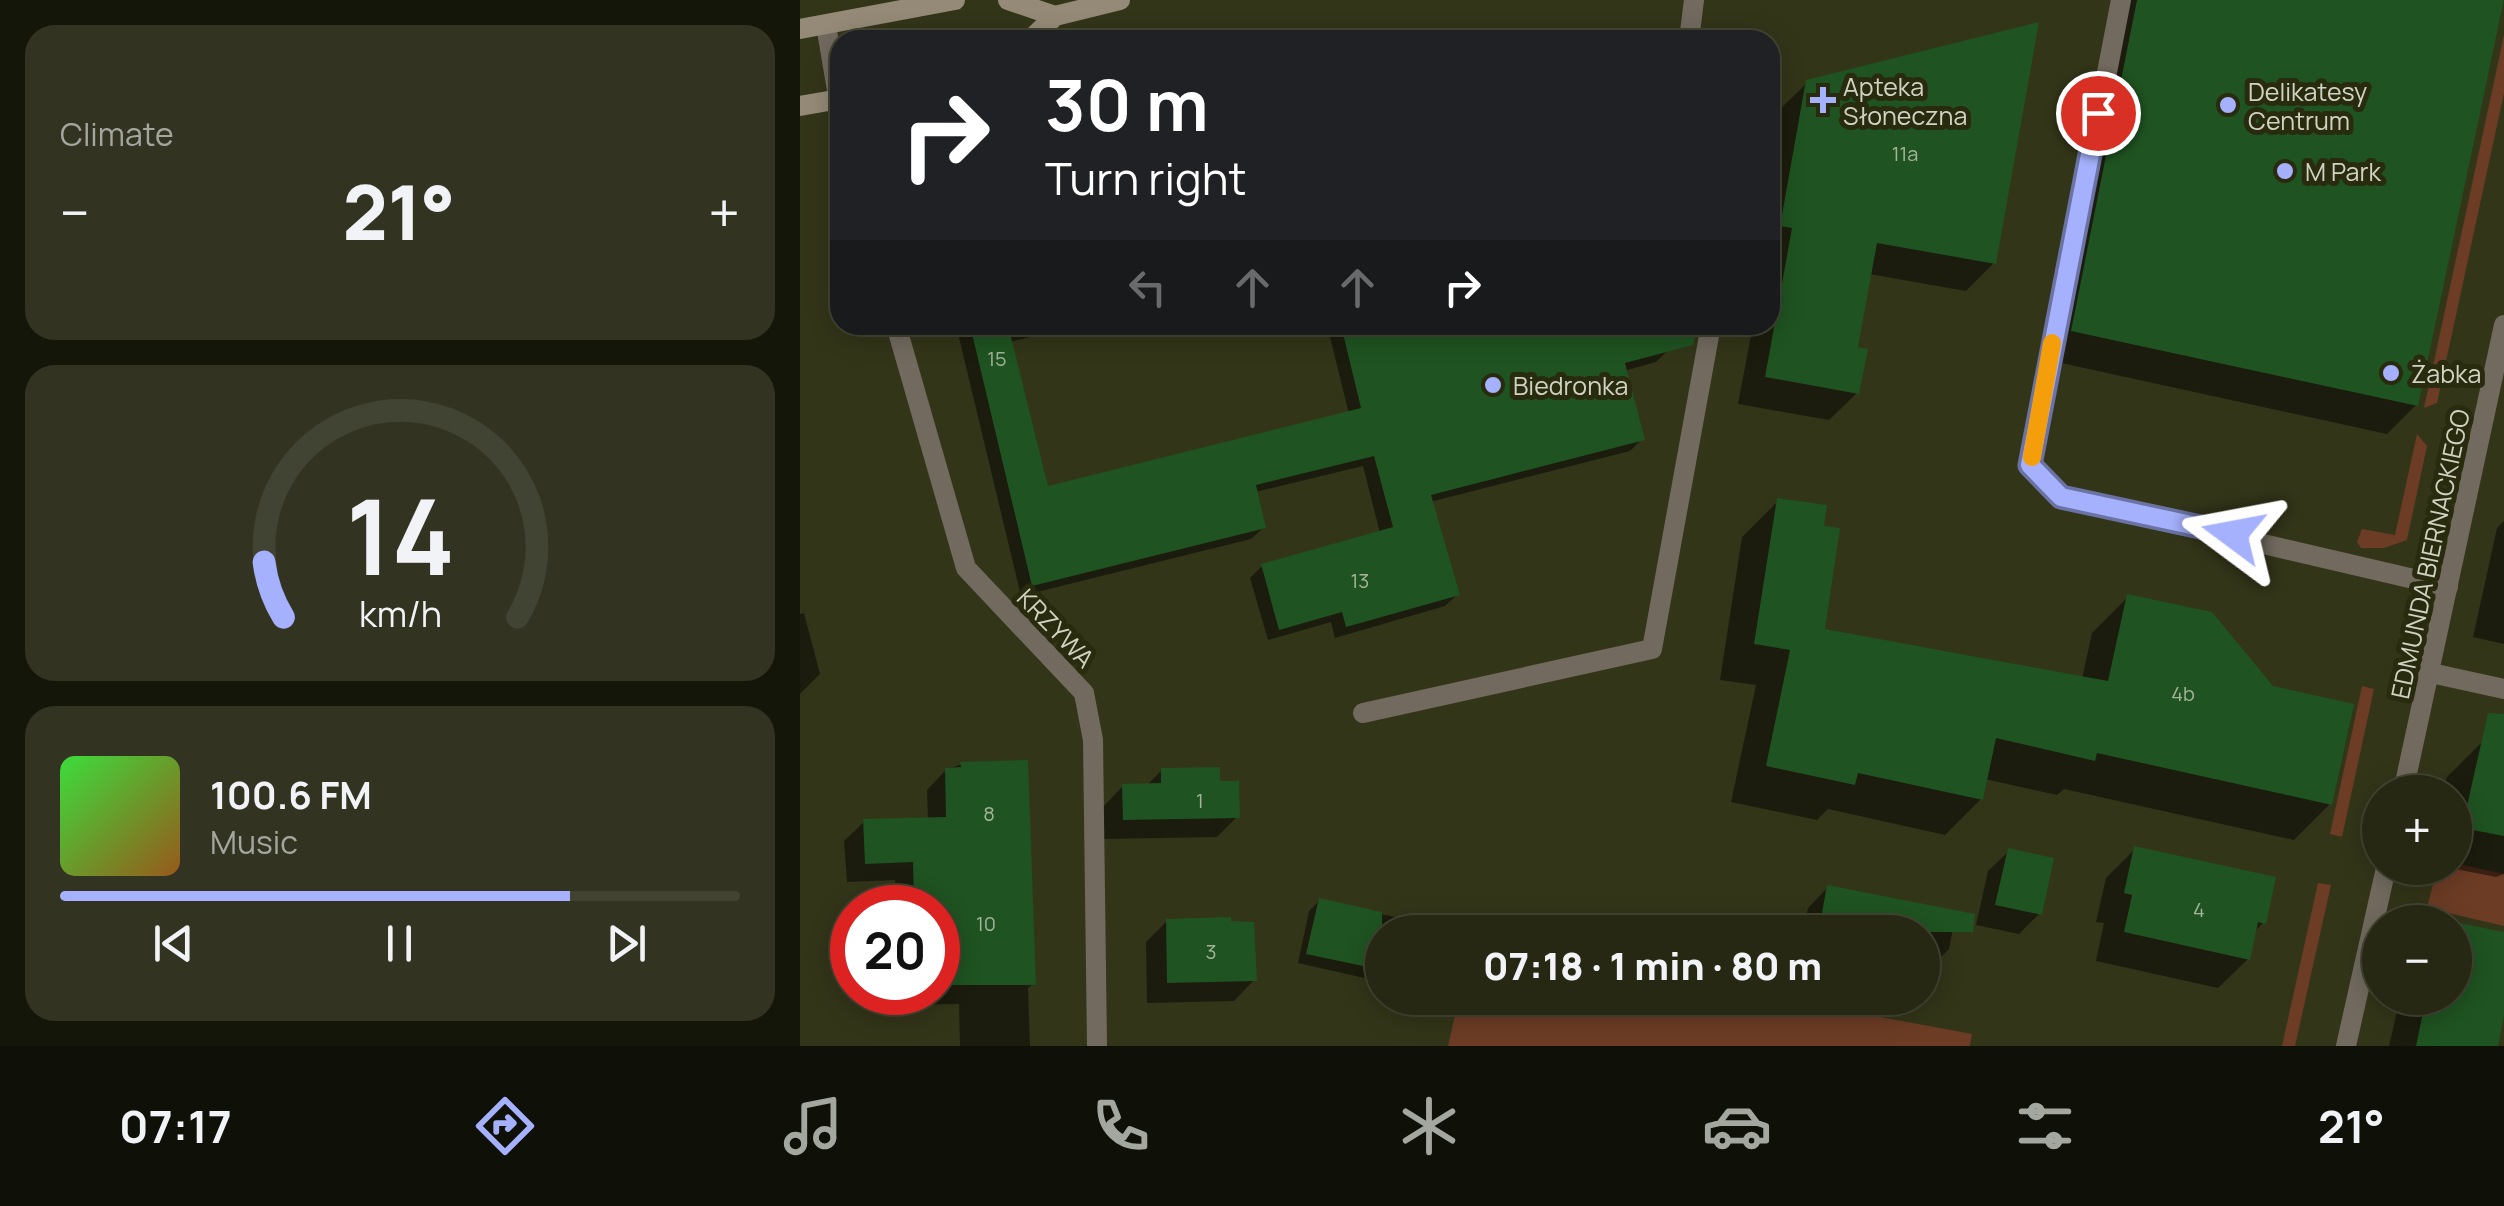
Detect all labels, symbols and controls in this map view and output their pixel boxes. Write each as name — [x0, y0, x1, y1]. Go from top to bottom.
text: 30 m — [1045, 56, 1209, 152]
place label: Apteka Słoneczna — [1843, 69, 1967, 133]
icon: right — [880, 70, 1010, 200]
pin — [2056, 71, 2141, 156]
place label: Delikatesy Centrum — [2248, 74, 2367, 138]
icon: arrive — [2071, 86, 2126, 141]
marker: Apteka Słoneczna — [1812, 89, 1834, 111]
marker: Delikatesy Centrum — [2217, 94, 2239, 116]
text: Climate — [60, 112, 174, 156]
house number: 11a — [1892, 140, 1918, 167]
text: Turn right — [1045, 147, 1246, 209]
place label: M Park — [2305, 154, 2381, 189]
text: 21° — [342, 160, 456, 263]
marker: M Park — [2274, 160, 2296, 182]
text: − — [60, 174, 90, 250]
text: + — [708, 174, 740, 250]
icon: left — [1120, 260, 1175, 315]
icon: ahead — [1225, 260, 1280, 315]
icon: ahead — [1330, 260, 1385, 315]
icon: right — [1435, 260, 1490, 315]
house number: 15 — [987, 345, 1007, 372]
place label: Żabka — [2411, 356, 2481, 391]
marker: Żabka — [2380, 362, 2402, 384]
place label: Biedronka — [1513, 368, 1628, 403]
marker: Biedronka — [1482, 374, 1504, 396]
street label: EDMUNDA BIERNACKIEGO — [2382, 406, 2478, 702]
text: 14 — [346, 464, 454, 606]
position arrow — [2181, 482, 2285, 586]
house number: 13 — [1351, 567, 1369, 594]
street label: KRZYWA — [1010, 581, 1103, 675]
text: km/h — [358, 589, 442, 638]
house number: 4b — [2171, 680, 2195, 707]
text: 100.6 FM — [210, 768, 372, 820]
map controls — [2362, 775, 2472, 1015]
button: + — [2362, 775, 2472, 885]
house number: 1 — [1196, 787, 1204, 814]
house number: 8 — [983, 800, 995, 827]
text: Music — [210, 820, 298, 864]
speed limit sign: 20 — [830, 885, 960, 1015]
house number: 4 — [2193, 896, 2205, 923]
button: − — [2362, 905, 2472, 1015]
house number: 10 — [976, 910, 996, 937]
icon: previous — [146, 916, 201, 971]
icon: pause — [372, 916, 427, 971]
icon: next — [599, 916, 654, 971]
house number: 3 — [1205, 938, 1217, 965]
text: 07:18 · 1 min · 80 m — [1483, 939, 1822, 991]
icon: directions — [470, 1091, 540, 1161]
icon: music — [778, 1091, 848, 1161]
icon: phone — [1086, 1091, 1156, 1161]
icon: climate — [1394, 1091, 1464, 1161]
icon: car — [1702, 1091, 1772, 1161]
icon: filters — [2010, 1091, 2080, 1161]
text: 07:17 — [119, 1095, 232, 1157]
text: 21° — [2318, 1095, 2385, 1157]

